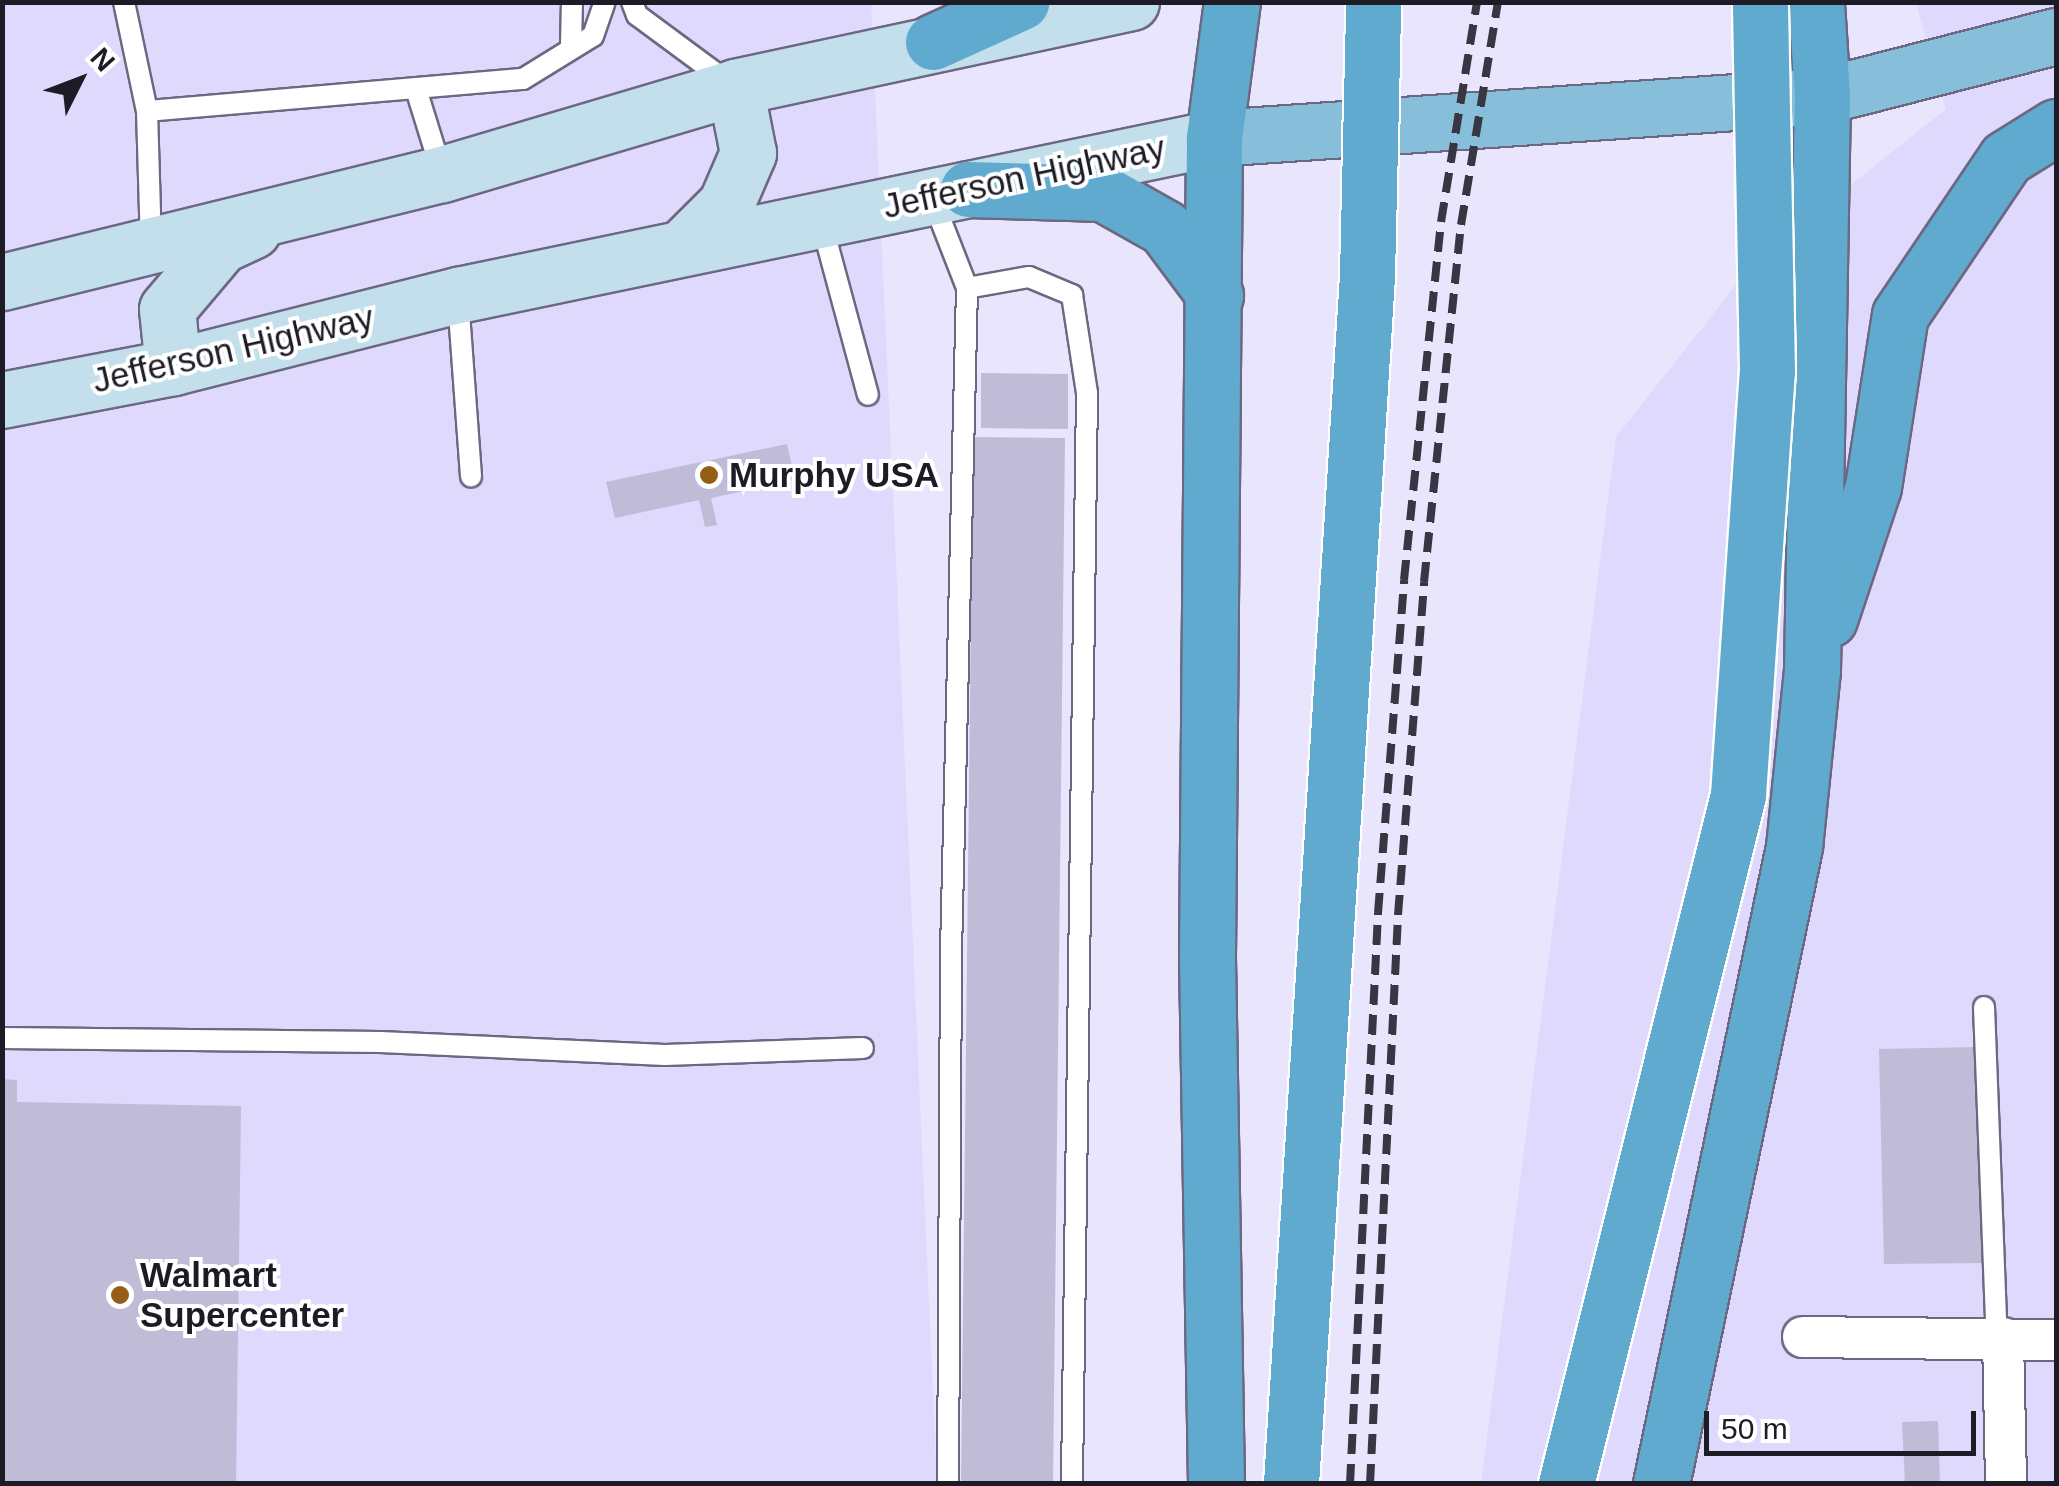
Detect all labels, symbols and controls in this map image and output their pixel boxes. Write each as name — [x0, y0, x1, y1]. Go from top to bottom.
north arrow — [30, 30, 130, 130]
text: N — [84, 42, 121, 77]
street label: Jefferson Highway — [879, 127, 1169, 227]
street label: Jefferson Highway — [88, 296, 378, 402]
place label: Murphy USA — [729, 454, 939, 496]
marker: Murphy USA — [698, 464, 720, 486]
place label: Walmart Supercenter — [140, 1254, 344, 1336]
marker: Walmart Supercenter — [109, 1284, 131, 1306]
scale bar — [1709, 1391, 1982, 1453]
text: 50 m — [1721, 1412, 1788, 1445]

